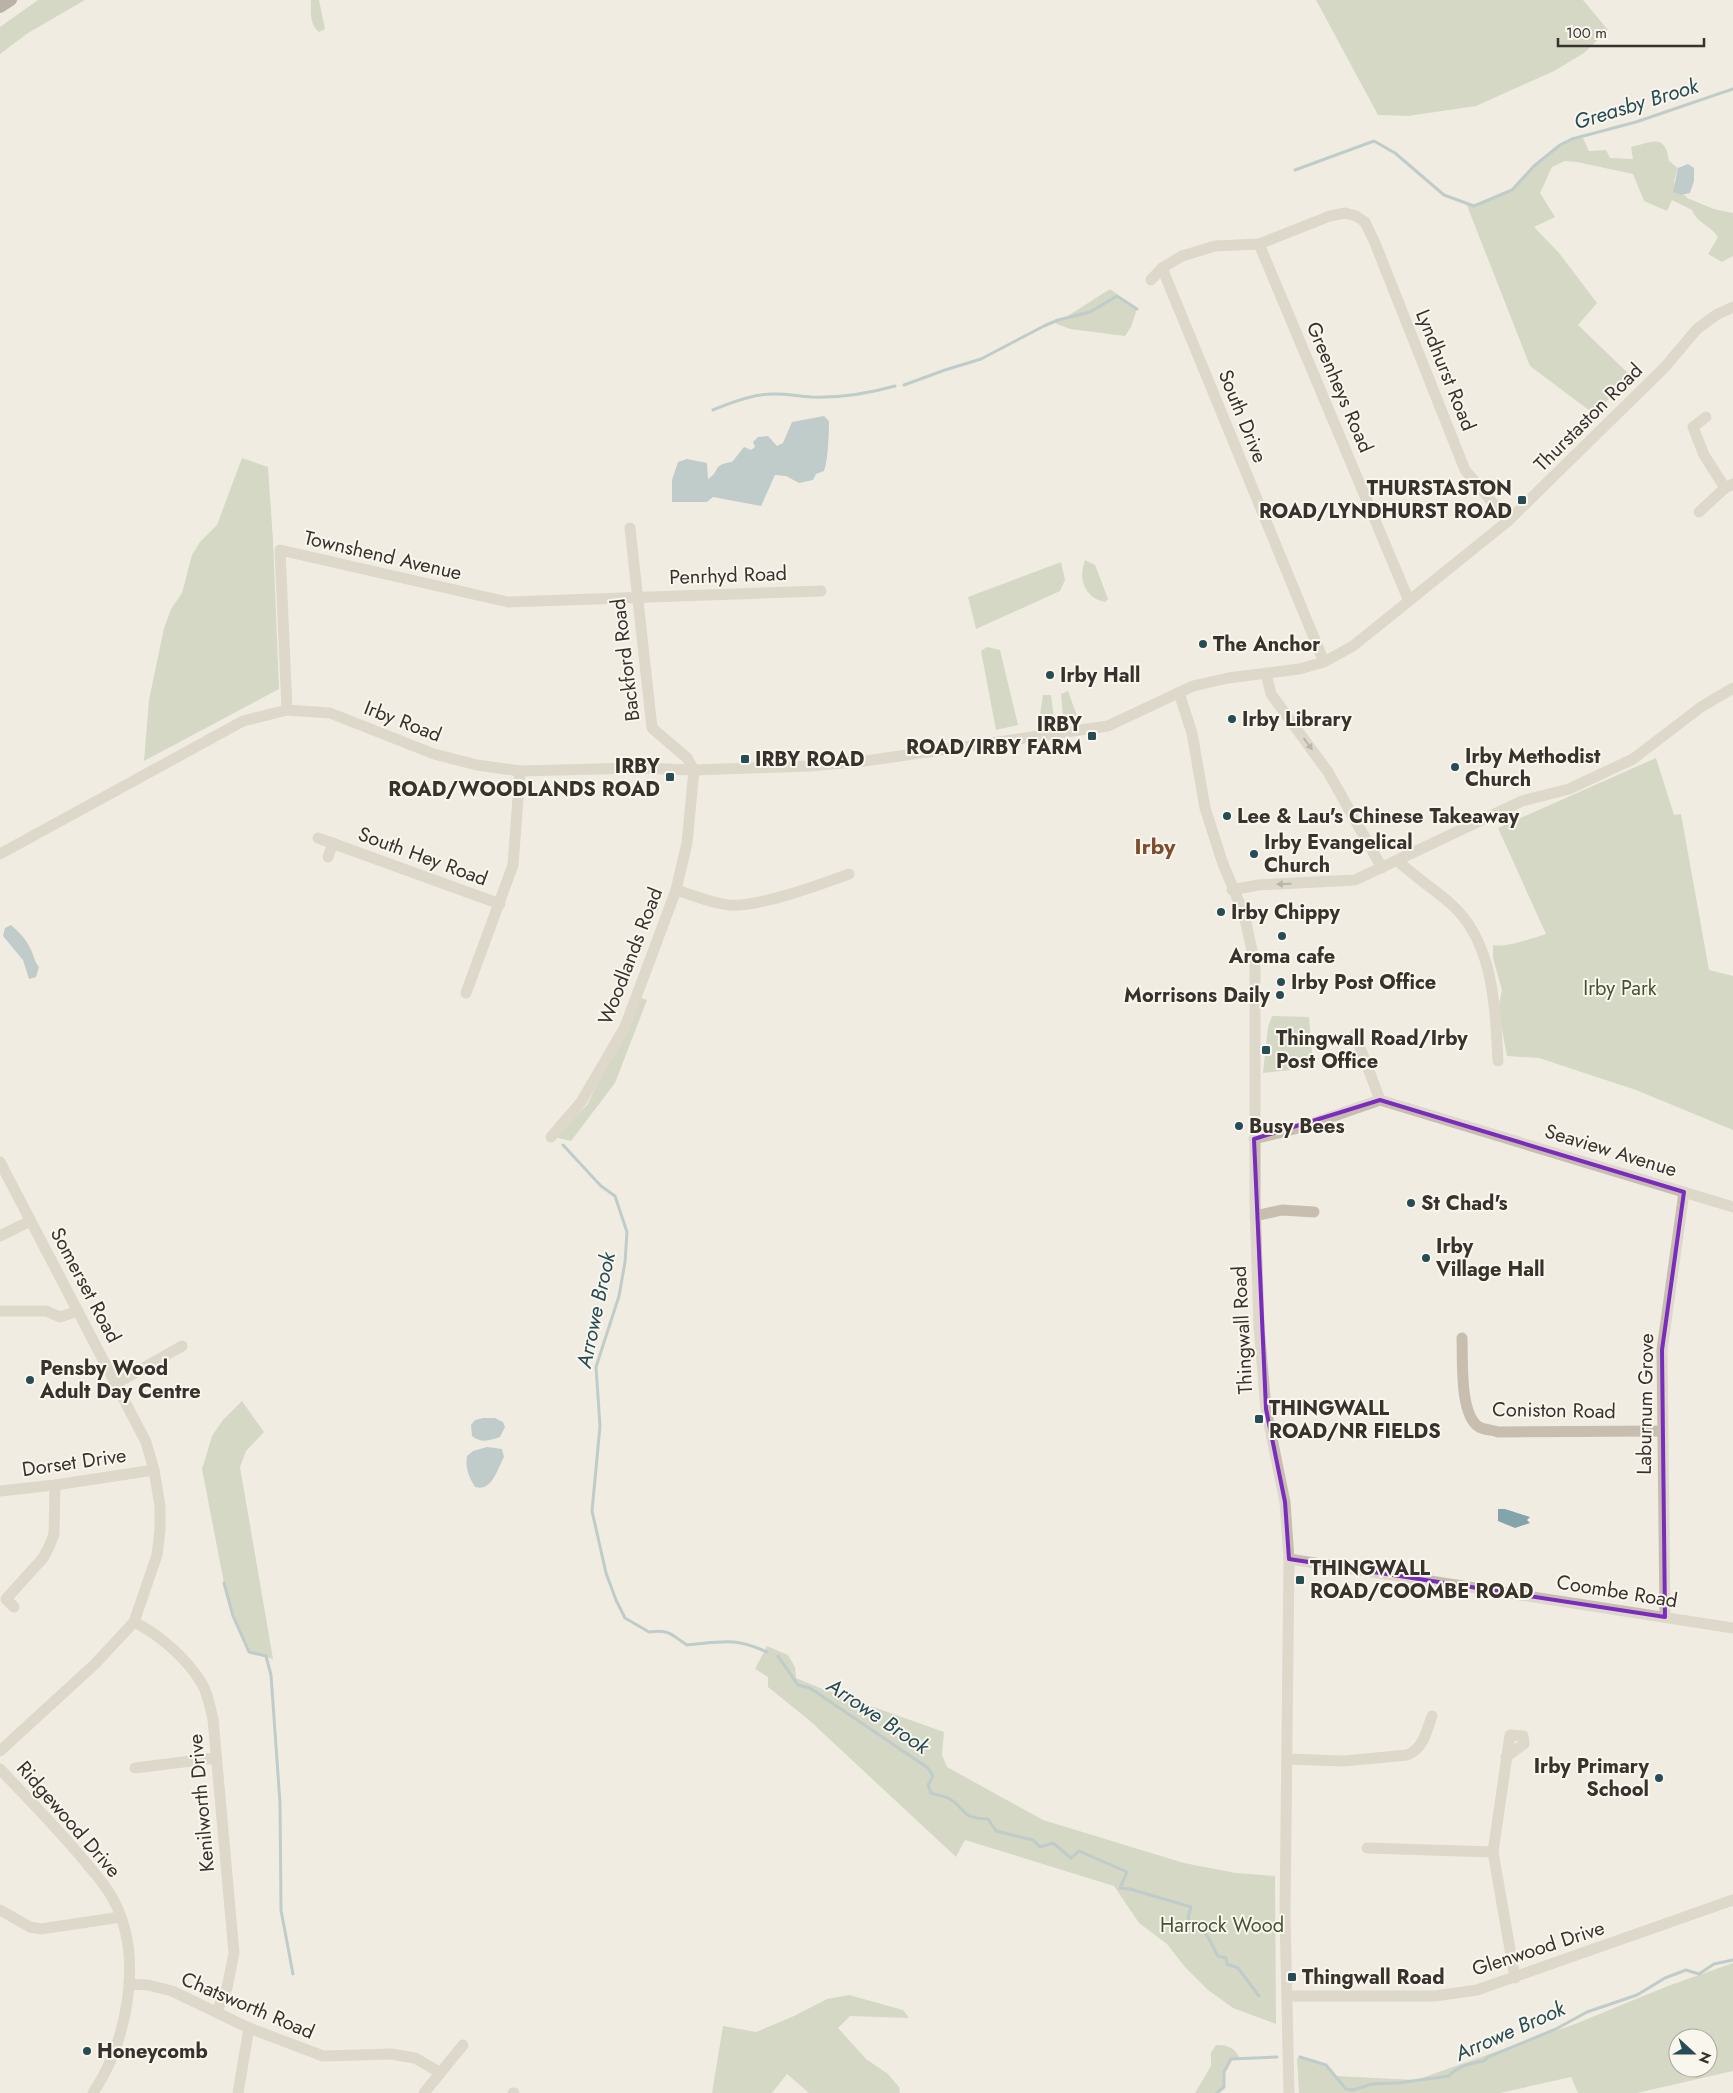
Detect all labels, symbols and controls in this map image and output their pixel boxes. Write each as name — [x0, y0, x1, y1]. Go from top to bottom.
scale bar — [1558, 15, 1704, 47]
text: 100 m — [1566, 22, 1607, 44]
water label: Greasby Brook — [1570, 71, 1703, 137]
street label: Lyndhurst Road — [1408, 305, 1483, 435]
street label: Greenheys Road — [1299, 317, 1380, 457]
street label: Thurstaston Road — [1528, 357, 1649, 478]
street label: South Drive — [1211, 365, 1274, 467]
place label: THURSTASTON ROAD/LYNDHURST ROAD — [1259, 474, 1512, 526]
marker: THURSTASTON ROAD/LYNDHURST ROAD — [1516, 494, 1528, 506]
street label: Townshend Avenue — [301, 523, 465, 588]
street label: Penrhyd Road — [669, 559, 787, 592]
street label: Backford Road — [604, 597, 647, 723]
place label: The Anchor — [1213, 630, 1321, 659]
marker: The Anchor — [1197, 638, 1209, 650]
place label: Irby Hall — [1060, 661, 1140, 690]
marker: Irby Hall — [1044, 669, 1056, 681]
street label: Irby Road — [360, 693, 446, 749]
place label: Irby Library — [1242, 705, 1352, 734]
place label: IRBY ROAD/IRBY FARM — [906, 710, 1083, 762]
marker: Irby Library — [1226, 713, 1238, 725]
marker: IRBY ROAD/IRBY FARM — [1086, 730, 1098, 742]
one-way arrow — [1303, 737, 1313, 751]
place label: Irby Methodist Church — [1465, 742, 1601, 794]
place label: IRBY ROAD — [755, 745, 864, 774]
place label: IRBY ROAD/WOODLANDS ROAD — [388, 752, 661, 804]
marker: IRBY ROAD — [739, 753, 751, 765]
marker: Irby Methodist Church — [1449, 761, 1461, 773]
marker: IRBY ROAD/WOODLANDS ROAD — [664, 771, 676, 783]
place label: Lee & Lau's Chinese Takeaway — [1237, 802, 1520, 831]
marker: Lee & Lau's Chinese Takeaway — [1221, 810, 1233, 822]
street label: South Hey Road — [354, 820, 492, 893]
place label: Irby Evangelical Church — [1264, 828, 1413, 880]
district label: Irby — [1135, 830, 1176, 862]
marker: Irby Evangelical Church — [1248, 848, 1260, 860]
one-way arrow — [1276, 881, 1292, 889]
street label: Woodlands Road — [591, 883, 670, 1029]
place label: Irby Chippy — [1231, 898, 1340, 927]
marker: Irby Chippy — [1215, 906, 1227, 918]
marker: Aroma cafe — [1276, 930, 1288, 942]
place label: Aroma cafe — [1228, 942, 1335, 971]
place label: Irby Post Office — [1291, 968, 1436, 997]
park label: Irby Park — [1583, 974, 1657, 1003]
marker: Irby Post Office — [1275, 976, 1287, 988]
place label: Morrisons Daily — [1124, 981, 1271, 1010]
marker: Morrisons Daily — [1274, 989, 1286, 1001]
place label: Thingwall Road/Irby Post Office — [1276, 1024, 1468, 1076]
marker: Thingwall Road/Irby Post Office — [1260, 1044, 1272, 1056]
place label: Busy Bees — [1249, 1112, 1345, 1141]
street label: Seaview Avenue — [1541, 1117, 1680, 1184]
marker: Busy Bees — [1233, 1120, 1245, 1132]
place label: St Chad's — [1421, 1189, 1508, 1218]
marker: St Chad's — [1405, 1197, 1417, 1209]
street label: Somerset Road — [43, 1222, 128, 1348]
place label: Irby Village Hall — [1435, 1232, 1545, 1284]
water label: Arrowe Brook — [569, 1248, 623, 1372]
marker: Irby Village Hall — [1420, 1252, 1432, 1264]
street label: Thingwall Road — [1225, 1265, 1260, 1395]
street label: Laburnum Grove — [1630, 1333, 1661, 1475]
place label: Pensby Wood Adult Day Centre — [39, 1354, 201, 1406]
marker: Pensby Wood Adult Day Centre — [24, 1374, 36, 1386]
place label: THINGWALL ROAD/NR FIELDS — [1269, 1394, 1441, 1446]
street label: Coniston Road — [1492, 1395, 1616, 1426]
marker: THINGWALL ROAD/NR FIELDS — [1253, 1413, 1265, 1425]
street label: Dorset Drive — [20, 1441, 128, 1484]
place label: THINGWALL ROAD/COOMBE ROAD — [1310, 1554, 1534, 1606]
street label: Coombe Road — [1554, 1568, 1679, 1615]
marker: THINGWALL ROAD/COOMBE ROAD — [1294, 1574, 1306, 1586]
water label: Arrowe Brook — [820, 1670, 936, 1762]
street label: Kenilworth Drive — [181, 1733, 222, 1873]
place label: Irby Primary School — [1534, 1752, 1650, 1804]
street label: Ridgewood Drive — [10, 1755, 128, 1884]
marker: Irby Primary School — [1653, 1772, 1665, 1784]
park label: Harrock Wood — [1160, 1911, 1284, 1940]
street label: Glenwood Drive — [1468, 1913, 1608, 1984]
place label: Thingwall Road — [1302, 1963, 1444, 1992]
street label: Chatsworth Road — [177, 1964, 319, 2047]
marker: Thingwall Road — [1286, 1971, 1298, 1983]
water label: Arrowe Brook — [1449, 1993, 1571, 2069]
north arrow — [1668, 2028, 1718, 2078]
place label: Honeycomb — [97, 2037, 208, 2066]
marker: Honeycomb — [81, 2045, 93, 2057]
text: N — [1694, 2049, 1716, 2066]

